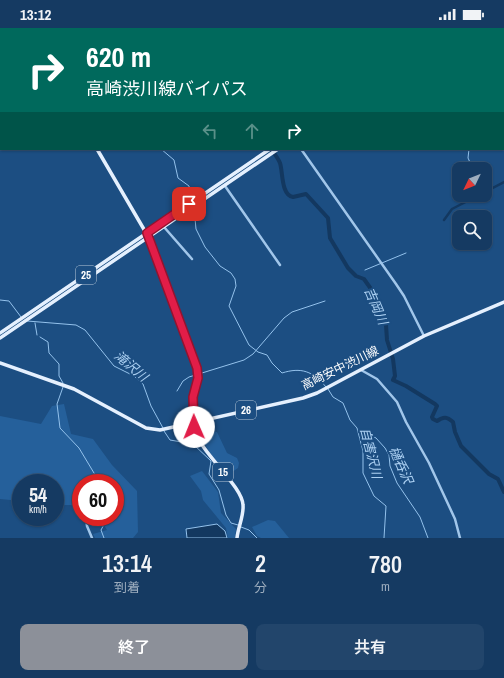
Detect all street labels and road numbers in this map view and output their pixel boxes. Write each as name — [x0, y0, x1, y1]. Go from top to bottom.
road number: 25 — [76, 266, 96, 284]
street label: 高崎安中渋川線 — [299, 342, 381, 394]
road number: 26 — [236, 401, 256, 419]
road number: 15 — [213, 463, 233, 481]

